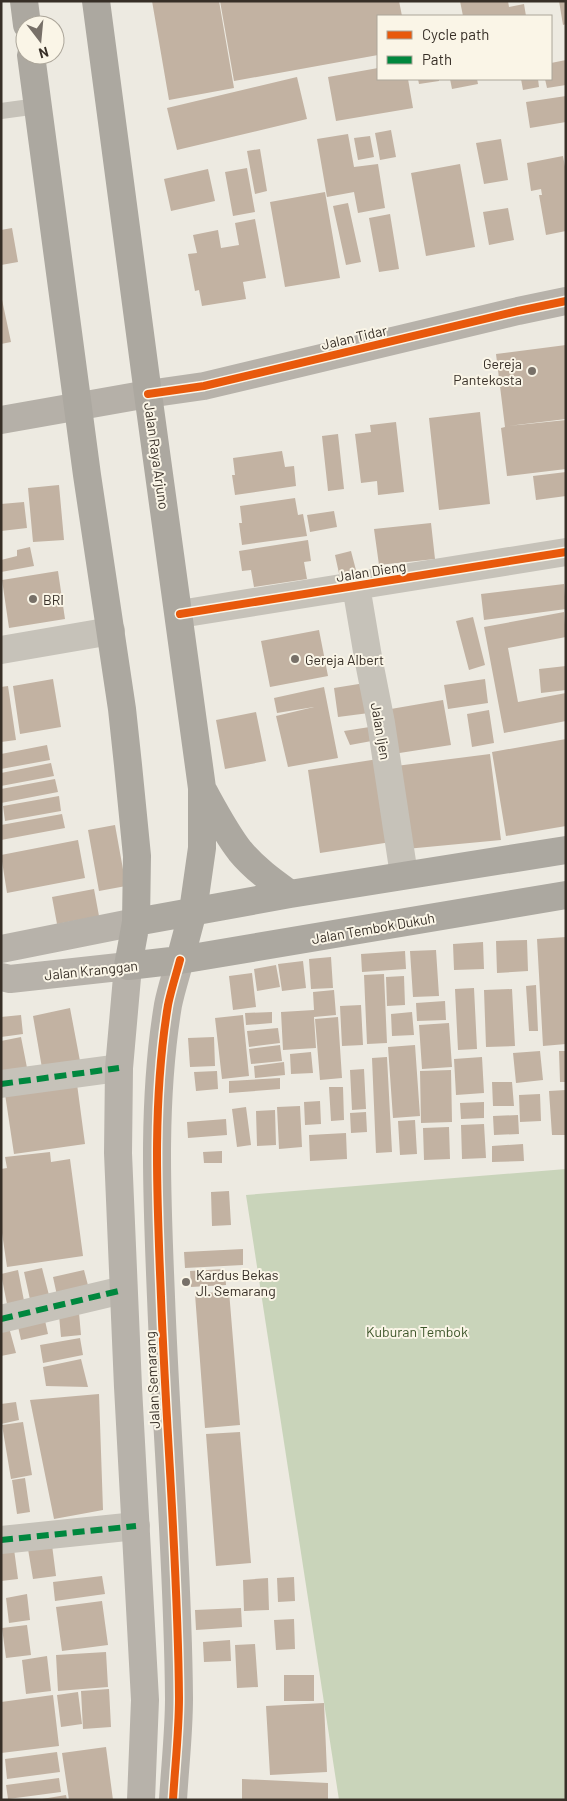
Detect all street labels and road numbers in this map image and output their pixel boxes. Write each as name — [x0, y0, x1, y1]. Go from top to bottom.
street label: Jalan Tidar — [319, 321, 389, 353]
street label: Jalan Raya Arjuno — [141, 402, 173, 510]
street label: Jalan Dieng — [335, 557, 407, 585]
street label: Jalan Ijen — [368, 701, 394, 761]
street label: Jalan Tembok Dukuh — [310, 909, 436, 947]
street label: Jalan Kranggan — [43, 957, 139, 983]
street label: Jalan Semarang — [141, 1331, 163, 1429]

